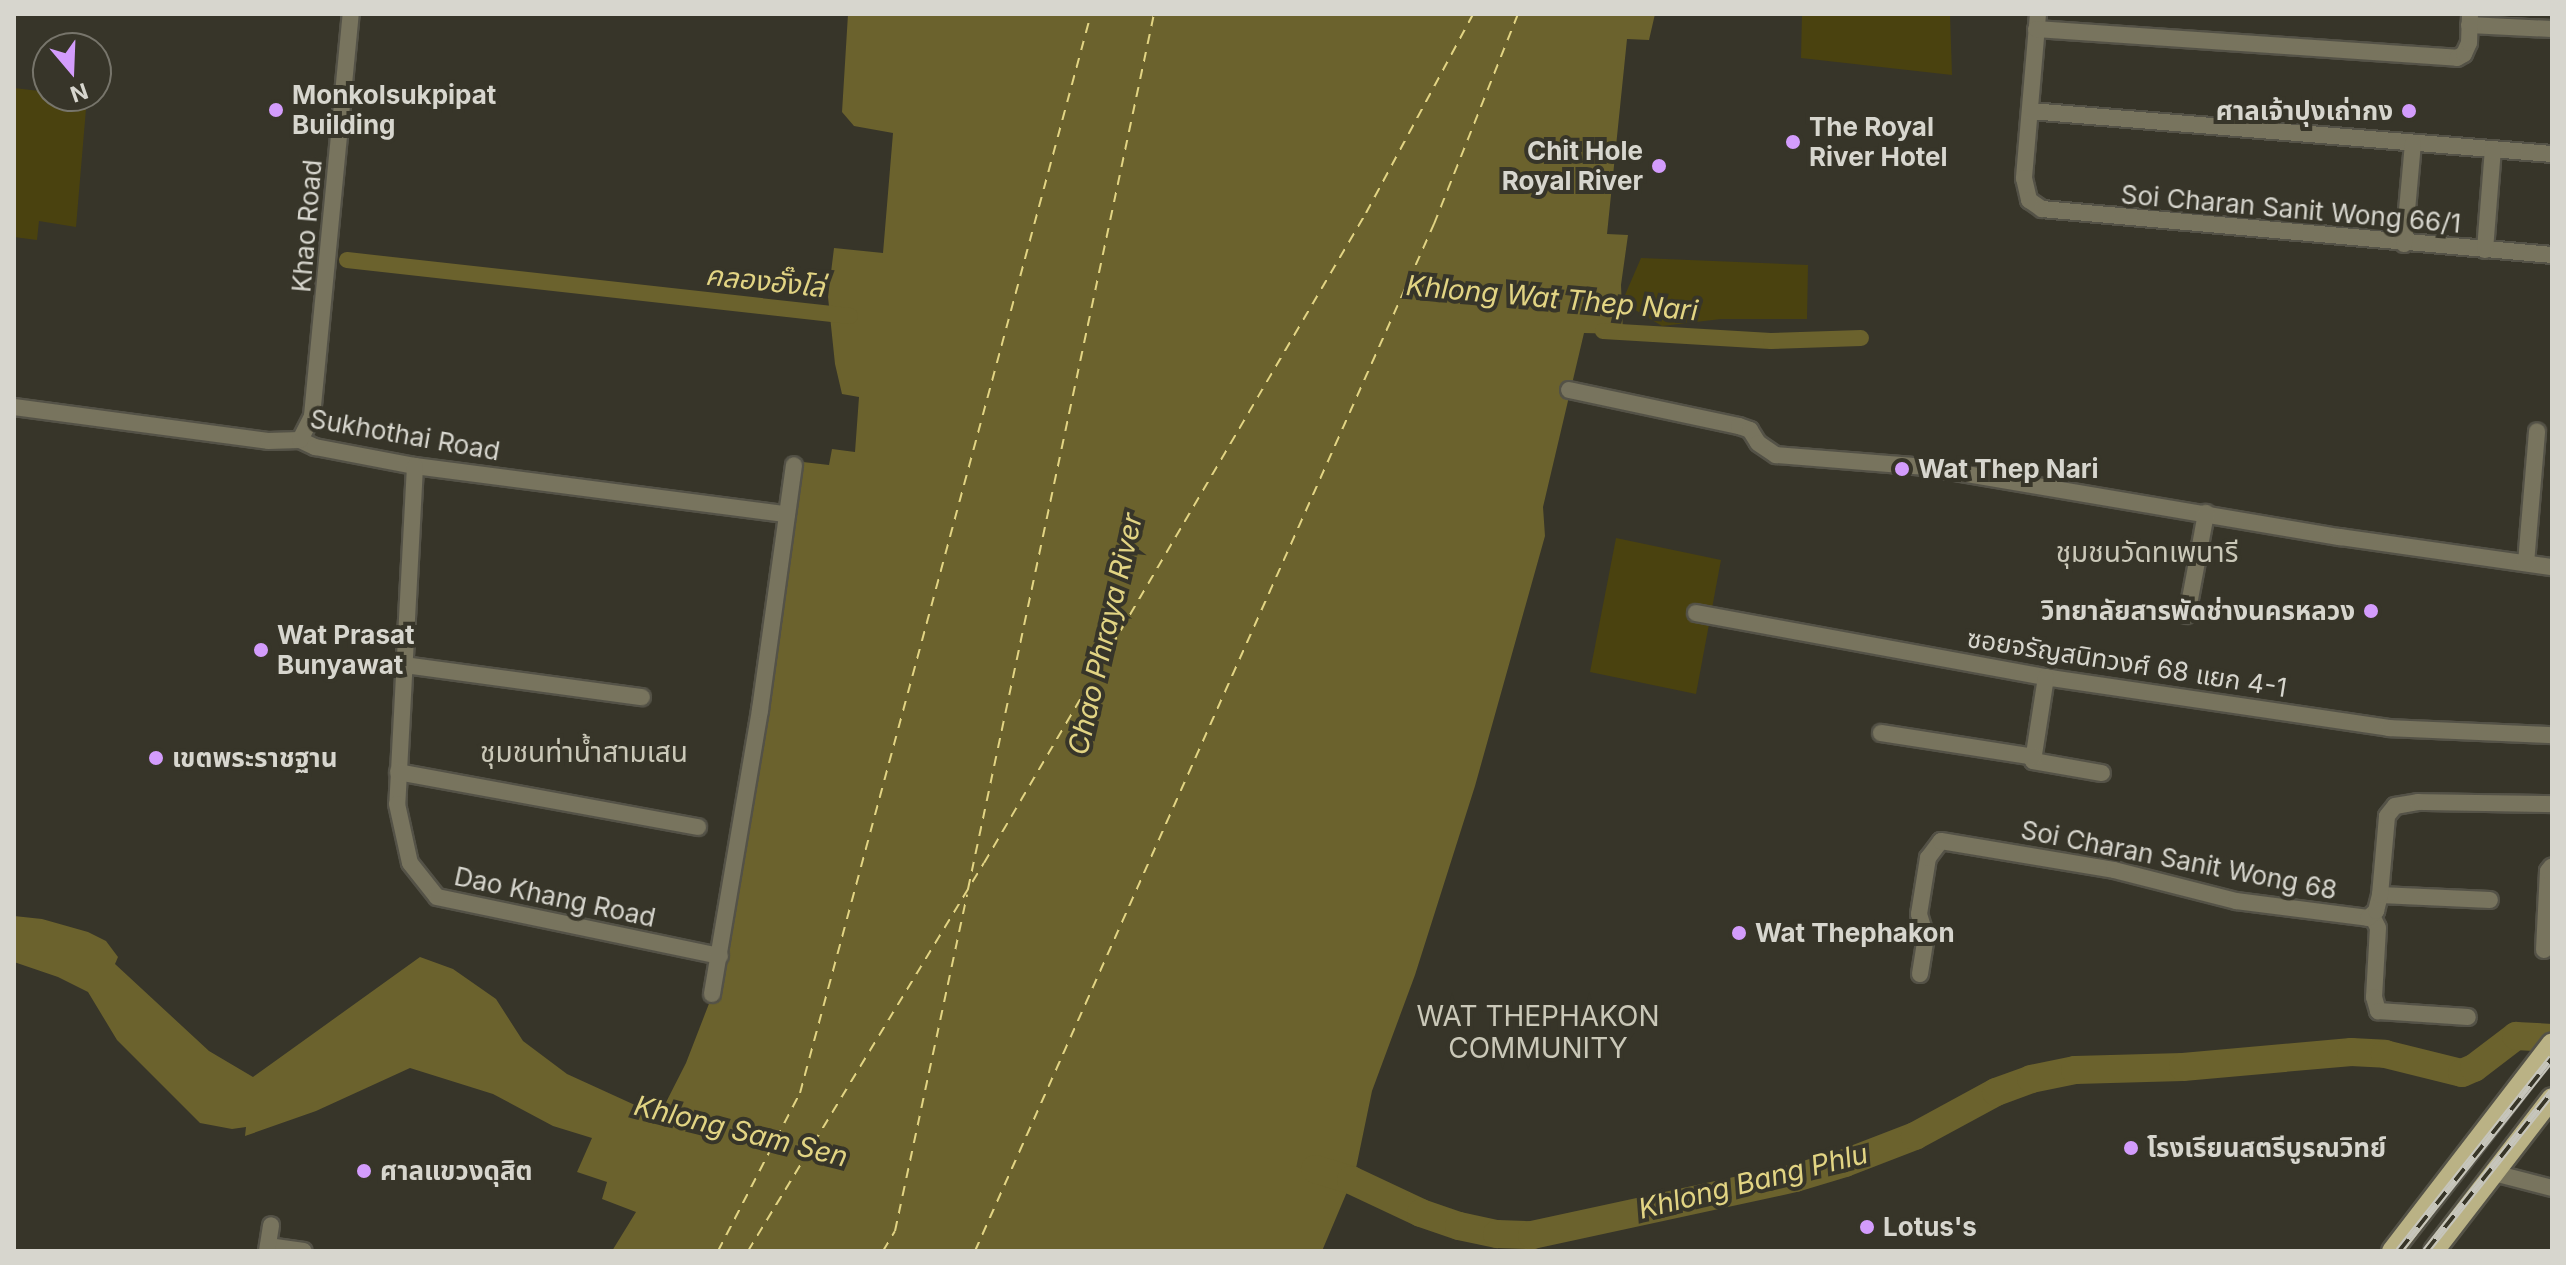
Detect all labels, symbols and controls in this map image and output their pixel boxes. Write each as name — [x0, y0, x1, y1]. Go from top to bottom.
north arrow — [32, 32, 112, 112]
text: N — [67, 78, 91, 108]
place label: Monkolsukpipat Building — [292, 79, 496, 140]
place label: ศาลเจ้าปุงเถ่ากง — [2216, 95, 2393, 127]
marker: Monkolsukpipat Building — [267, 101, 285, 119]
marker: ศาลเจ้าปุงเถ่ากง — [2400, 102, 2418, 120]
place label: The Royal River Hotel — [1809, 111, 1948, 172]
marker: The Royal River Hotel — [1784, 133, 1802, 151]
place label: Chit Hole Royal River — [1502, 135, 1643, 196]
marker: Chit Hole Royal River — [1650, 157, 1668, 175]
street label: Khao Road — [286, 158, 328, 294]
street label: Soi Charan Sanit Wong 66/1 — [2120, 179, 2462, 239]
water label: คลองอั๊งโล่ — [704, 258, 826, 304]
water label: Khlong Wat Thep Nari — [1405, 269, 1699, 327]
street label: Sukhothai Road — [308, 403, 502, 467]
place label: Wat Thep Nari — [1918, 453, 2099, 485]
marker: Wat Thep Nari — [1893, 460, 1911, 478]
water label: Chao Phraya River — [1061, 510, 1149, 758]
district label: ชุมชนวัดทเพนารี — [2056, 535, 2238, 569]
place label: วิทยาลัยสารพัดช่างนครหลวง — [2041, 595, 2355, 627]
marker: วิทยาลัยสารพัดช่างนครหลวง — [2362, 602, 2380, 620]
place label: Wat Prasat Bunyawat — [277, 619, 415, 680]
street label: ซอยจรัญสนิทวงศ์ 68 แยก 4-1 — [1965, 622, 2289, 704]
marker: Wat Prasat Bunyawat — [252, 641, 270, 659]
district label: ชุมชนท่าน้ำสามเสน — [480, 735, 688, 769]
place label: เขตพระราชฐาน — [172, 742, 337, 774]
marker: เขตพระราชฐาน — [147, 749, 165, 767]
street label: Soi Charan Sanit Wong 68 — [2018, 814, 2340, 906]
street label: Dao Khang Road — [451, 860, 659, 934]
place label: Wat Thephakon — [1755, 917, 1955, 949]
marker: Wat Thephakon — [1730, 924, 1748, 942]
district label: WAT THEPHAKON COMMUNITY — [1404, 999, 1672, 1065]
water label: Khlong Sam Sen — [631, 1088, 851, 1174]
place label: โรงเรียนสตรีบูรณวิทย์ — [2147, 1132, 2386, 1164]
water label: Khlong Bang Phlu — [1635, 1136, 1871, 1226]
marker: โรงเรียนสตรีบูรณวิทย์ — [2122, 1139, 2140, 1157]
place label: ศาลแขวงดุสิต — [380, 1155, 533, 1187]
marker: ศาลแขวงดุสิต — [355, 1162, 373, 1180]
place label: Lotus's — [1883, 1211, 1977, 1243]
marker: Lotus's — [1858, 1218, 1876, 1236]

